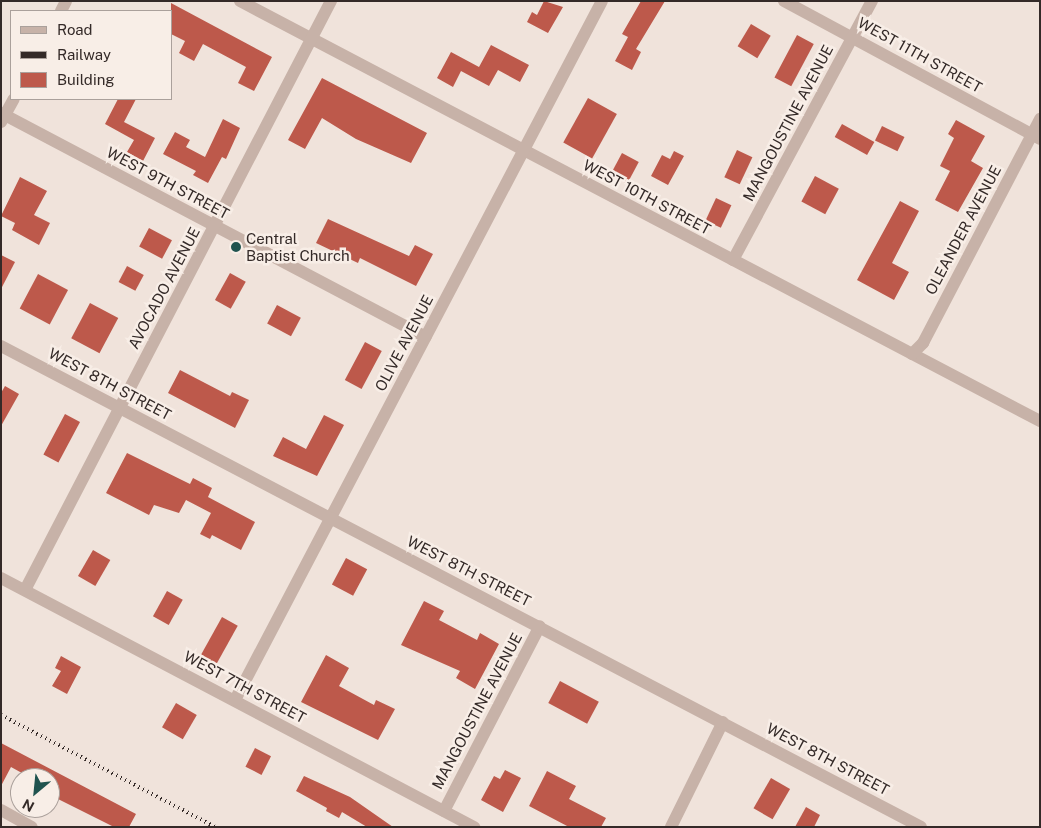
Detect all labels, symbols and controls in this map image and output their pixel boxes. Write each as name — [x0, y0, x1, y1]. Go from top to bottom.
legend — [10, 10, 172, 100]
street label: WEST 11TH STREET — [855, 13, 985, 97]
text: Road — [57, 21, 93, 38]
street label: MANGOUSTINE AVENUE — [739, 42, 837, 204]
text: Railway — [57, 46, 111, 63]
text: Building — [57, 71, 115, 88]
street label: WEST 9TH STREET — [104, 143, 232, 223]
street label: WEST 10TH STREET — [580, 156, 714, 238]
street label: OLEANDER AVENUE — [921, 162, 1005, 298]
street label: AVOCADO AVENUE — [124, 224, 204, 352]
place label: Central Baptist Church — [246, 229, 350, 264]
marker: Central Baptist Church — [230, 241, 242, 253]
street label: OLIVE AVENUE — [371, 292, 437, 394]
street label: WEST 8TH STREET — [46, 344, 174, 424]
street label: WEST 8TH STREET — [404, 532, 534, 610]
street label: MANGOUSTINE AVENUE — [428, 630, 526, 792]
street label: WEST 7TH STREET — [181, 647, 309, 727]
street label: WEST 8TH STREET — [764, 719, 892, 799]
north arrow — [10, 768, 60, 818]
text: N — [20, 796, 37, 815]

